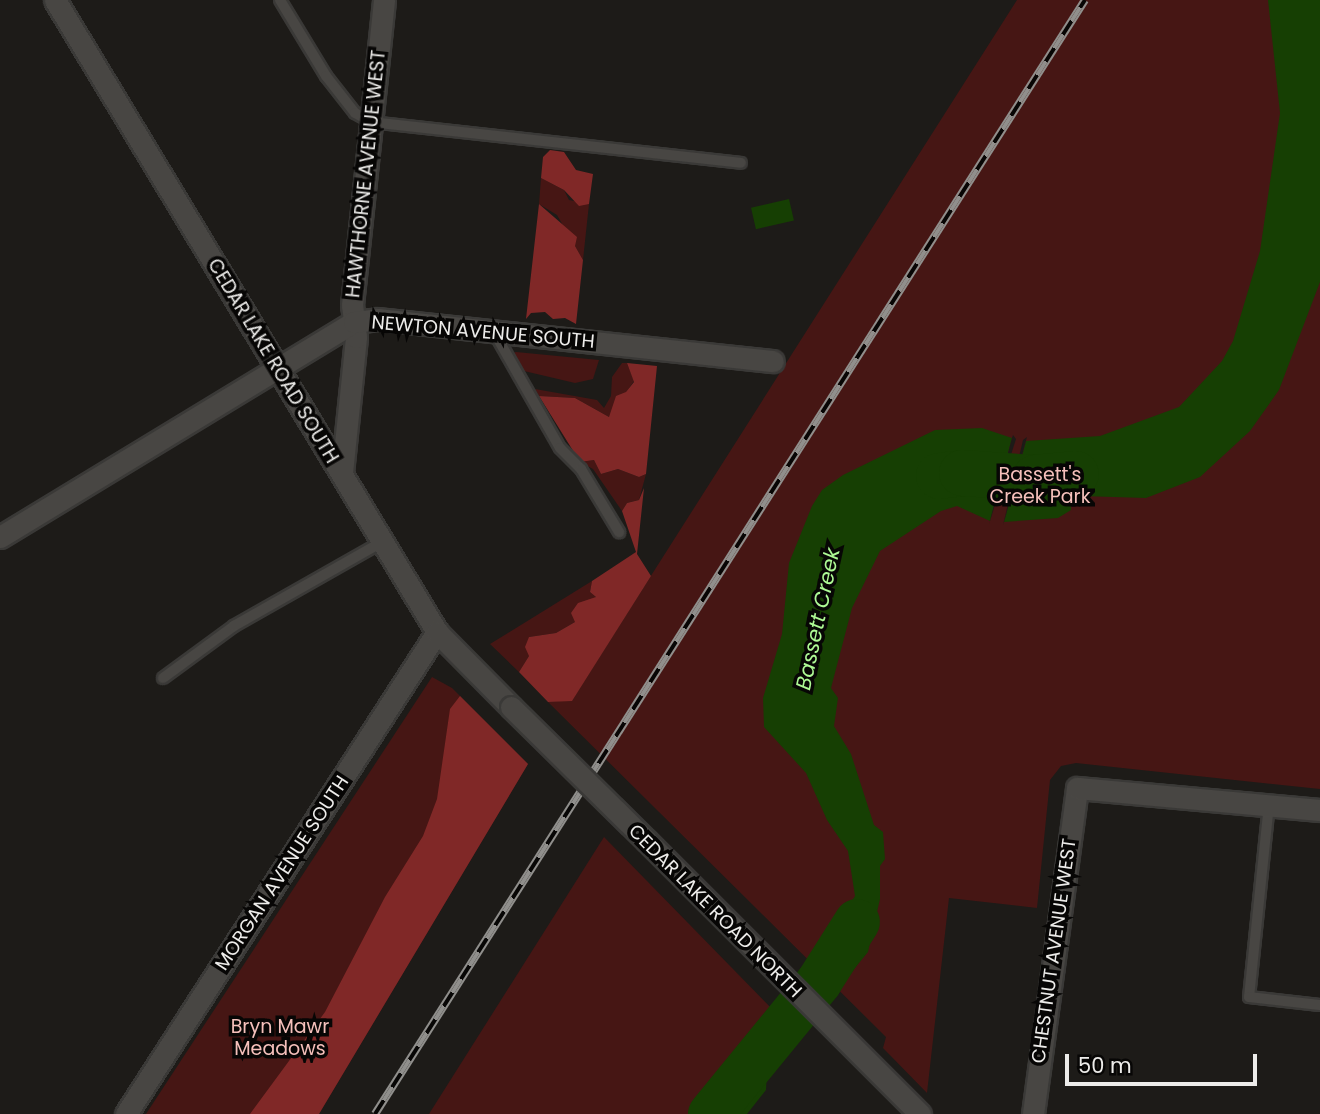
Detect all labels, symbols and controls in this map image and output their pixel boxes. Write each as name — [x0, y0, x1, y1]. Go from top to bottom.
street label: HAWTHORNE AVENUE WEST — [342, 49, 390, 299]
street label: CEDAR LAKE ROAD SOUTH — [203, 255, 343, 467]
street label: NEWTON AVENUE SOUTH — [370, 311, 596, 353]
park label: Bassett's Creek Park — [990, 464, 1090, 508]
water label: Bassett Creek — [791, 546, 845, 692]
street label: MORGAN AVENUE SOUTH — [210, 771, 354, 975]
street label: CEDAR LAKE ROAD NORTH — [624, 820, 806, 1002]
street label: CHESTNUT AVENUE WEST — [1027, 837, 1081, 1065]
park label: Bryn Mawr Meadows — [231, 1016, 329, 1060]
scale bar — [1068, 1040, 1260, 1084]
text: 50 m — [1078, 1051, 1132, 1080]

